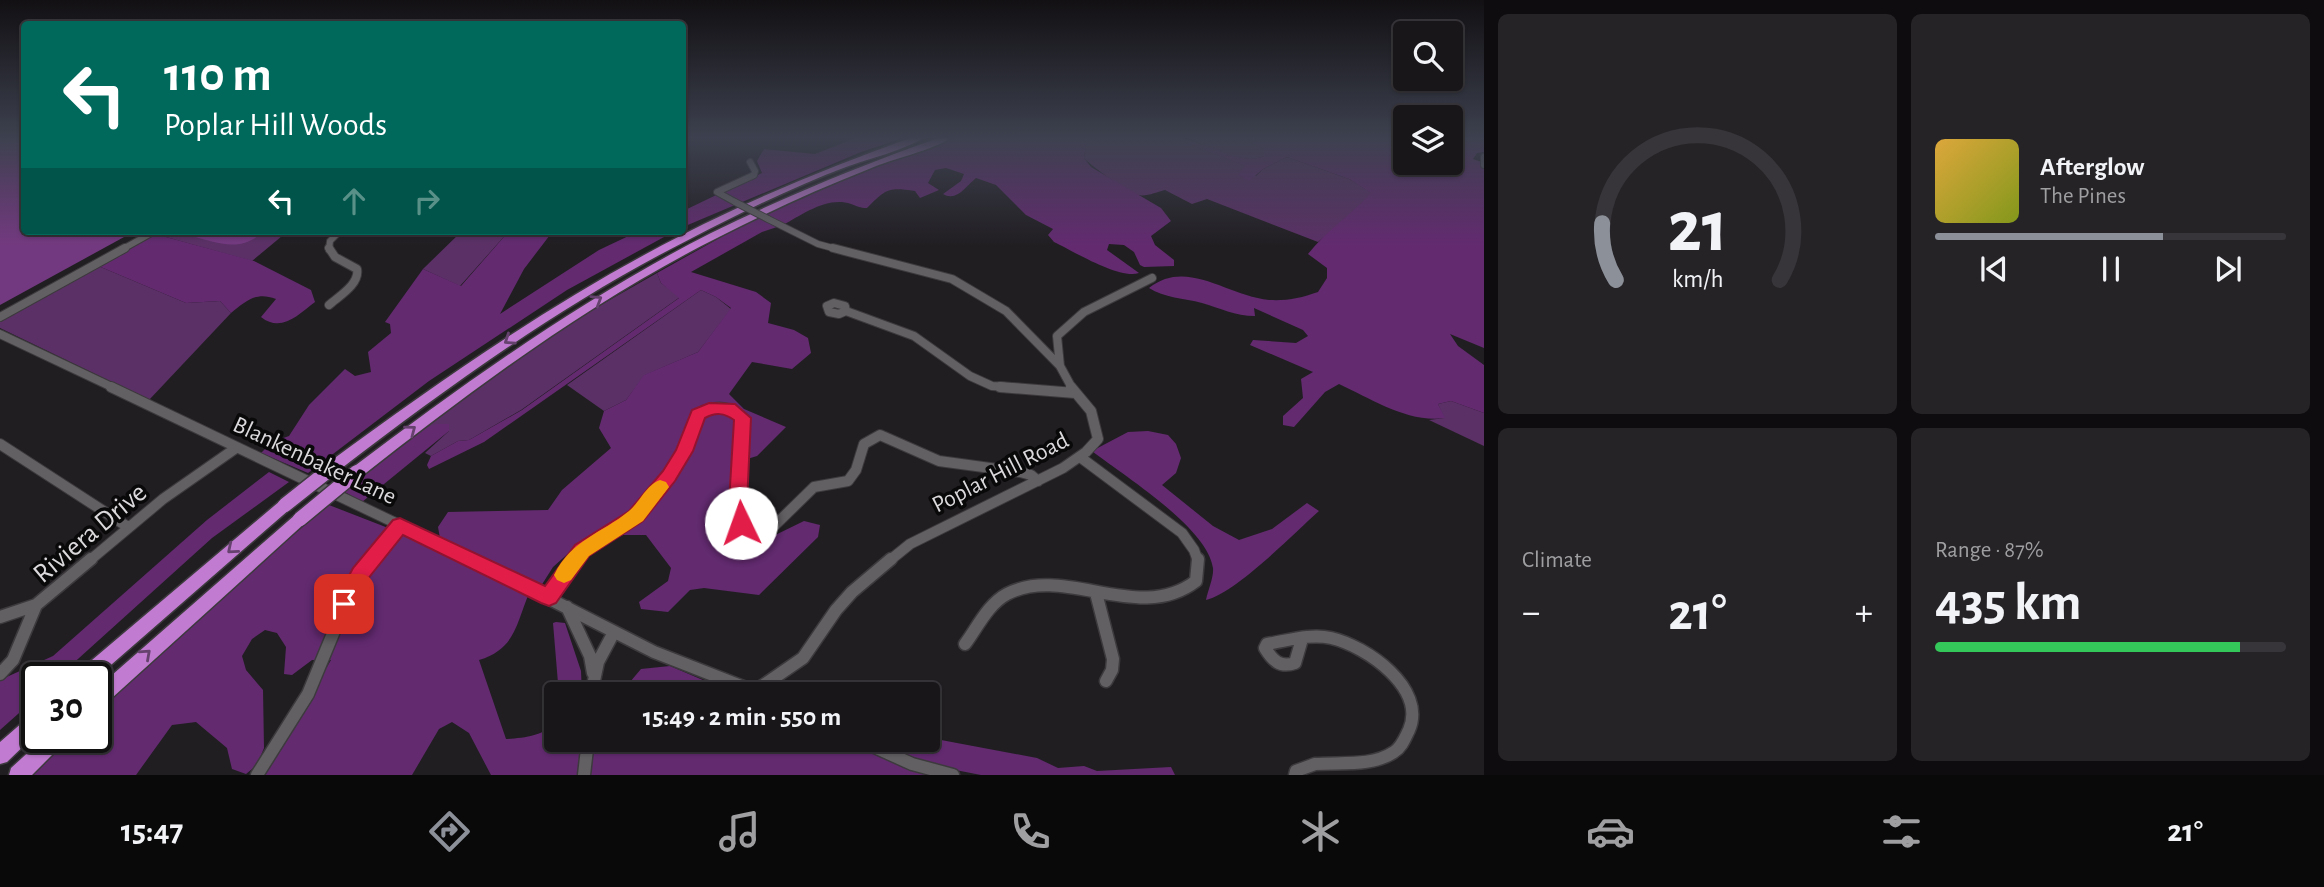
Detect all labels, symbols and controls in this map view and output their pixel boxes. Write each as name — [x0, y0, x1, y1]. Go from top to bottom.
map controls — [1393, 21, 1463, 175]
button: search — [1393, 21, 1463, 91]
icon: left — [49, 49, 140, 140]
text: 110 m — [164, 51, 272, 100]
button: layers — [1393, 105, 1463, 175]
text: Poplar Hill Woods — [164, 109, 387, 141]
text: Afterglow — [2040, 154, 2144, 180]
icon: left — [262, 182, 300, 220]
icon: ahead — [335, 182, 373, 220]
icon: right — [408, 182, 446, 220]
text: The Pines — [2040, 185, 2126, 208]
text: 21 — [1667, 192, 1728, 265]
icon: previous — [1975, 250, 2013, 288]
icon: pause — [2092, 250, 2130, 288]
icon: next — [2209, 250, 2247, 288]
text: km/h — [1672, 267, 1723, 292]
one-way arrow — [590, 296, 603, 309]
one-way arrow — [504, 331, 517, 344]
street label: Blankenbaker Lane — [229, 413, 400, 509]
one-way arrow — [403, 425, 415, 438]
street label: Poplar Hill Road — [928, 428, 1073, 518]
street label: Riviera Drive — [28, 478, 152, 589]
position arrow — [704, 486, 778, 560]
text: Range · 87% — [1935, 539, 2044, 562]
one-way arrow — [227, 541, 240, 553]
text: Climate — [1522, 549, 1592, 572]
pin — [314, 574, 374, 634]
text: 435 km — [1935, 577, 2082, 629]
icon: arrive — [325, 585, 363, 623]
text: 21° — [1668, 587, 1727, 639]
text: − — [1522, 594, 1540, 632]
text: + — [1855, 594, 1873, 632]
one-way arrow — [138, 650, 151, 662]
speed limit sign: 30 — [21, 662, 112, 753]
text: 15:49 · 2 min · 550 m — [643, 704, 841, 730]
icon: directions — [425, 807, 474, 856]
icon: music — [715, 807, 764, 856]
icon: phone — [1006, 807, 1055, 856]
icon: climate — [1296, 807, 1345, 856]
icon: car — [1586, 807, 1635, 856]
icon: filters — [1877, 807, 1926, 856]
text: 15:47 — [121, 815, 183, 847]
text: 21° — [2167, 815, 2203, 847]

